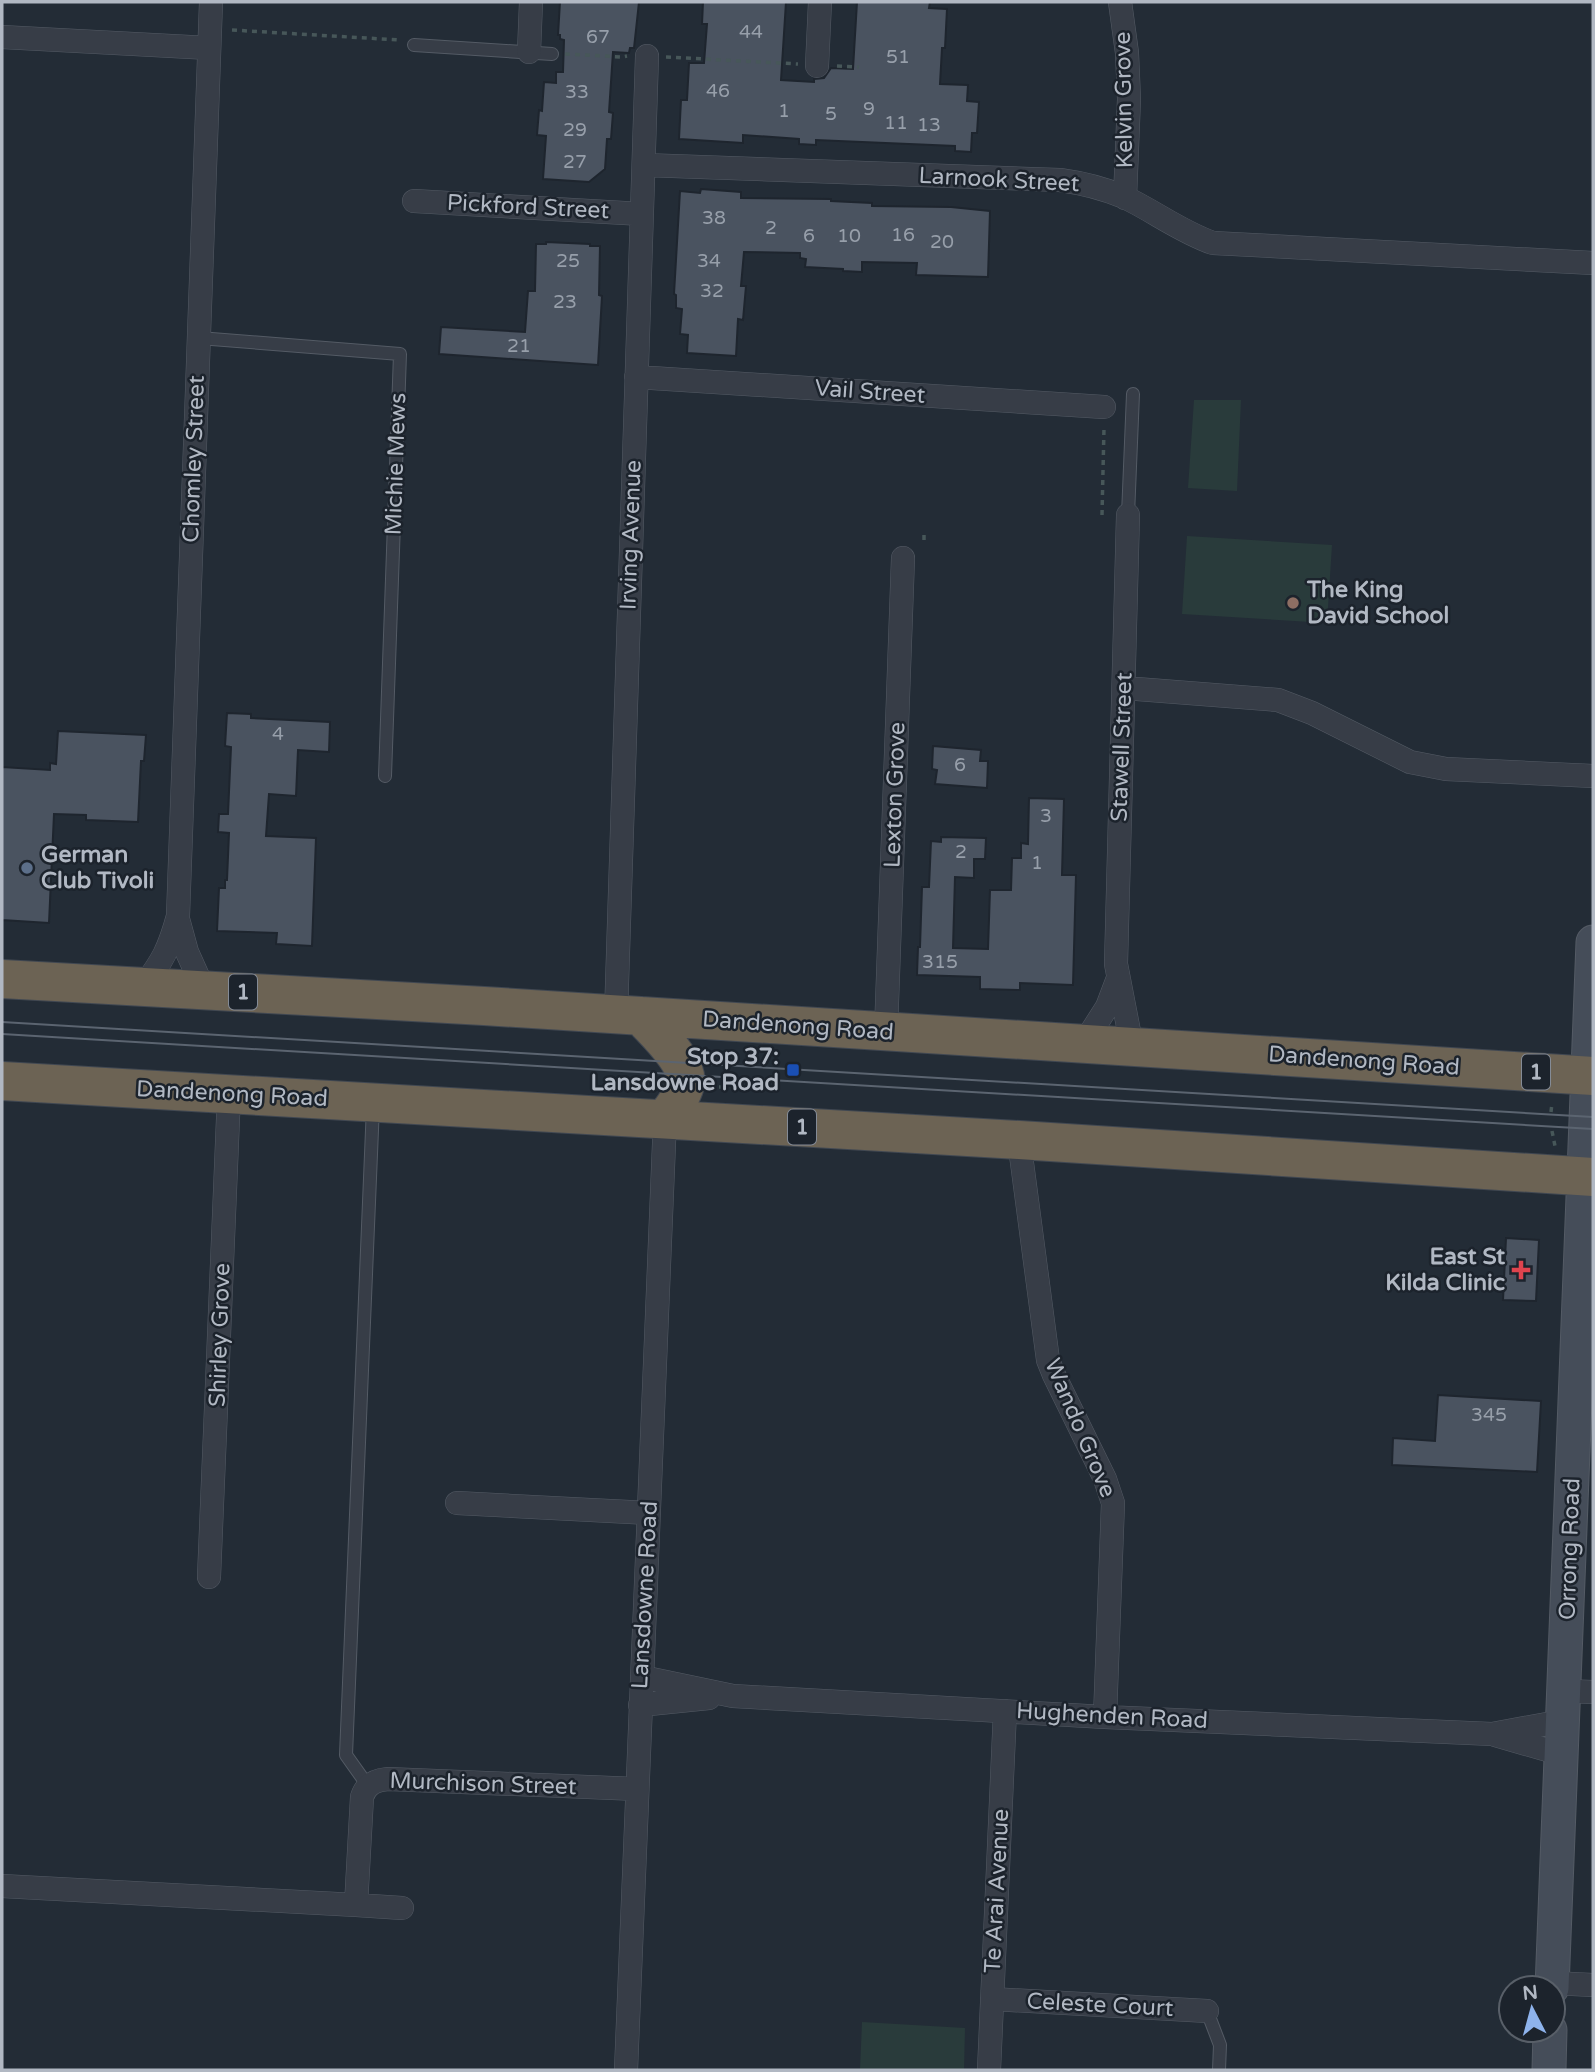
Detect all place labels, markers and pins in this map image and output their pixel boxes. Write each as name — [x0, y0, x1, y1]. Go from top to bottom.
place label: The King David School — [1306, 576, 1449, 630]
marker: The King David School — [1285, 595, 1301, 611]
place label: German Club Tivoli — [41, 841, 154, 895]
marker: German Club Tivoli — [19, 860, 35, 876]
place label: Stop 37: Lansdowne Road — [590, 1043, 779, 1097]
marker: Stop 37: Lansdowne Road — [785, 1062, 801, 1078]
place label: East St Kilda Clinic — [1385, 1243, 1505, 1297]
marker: East St Kilda Clinic — [1511, 1260, 1531, 1280]

